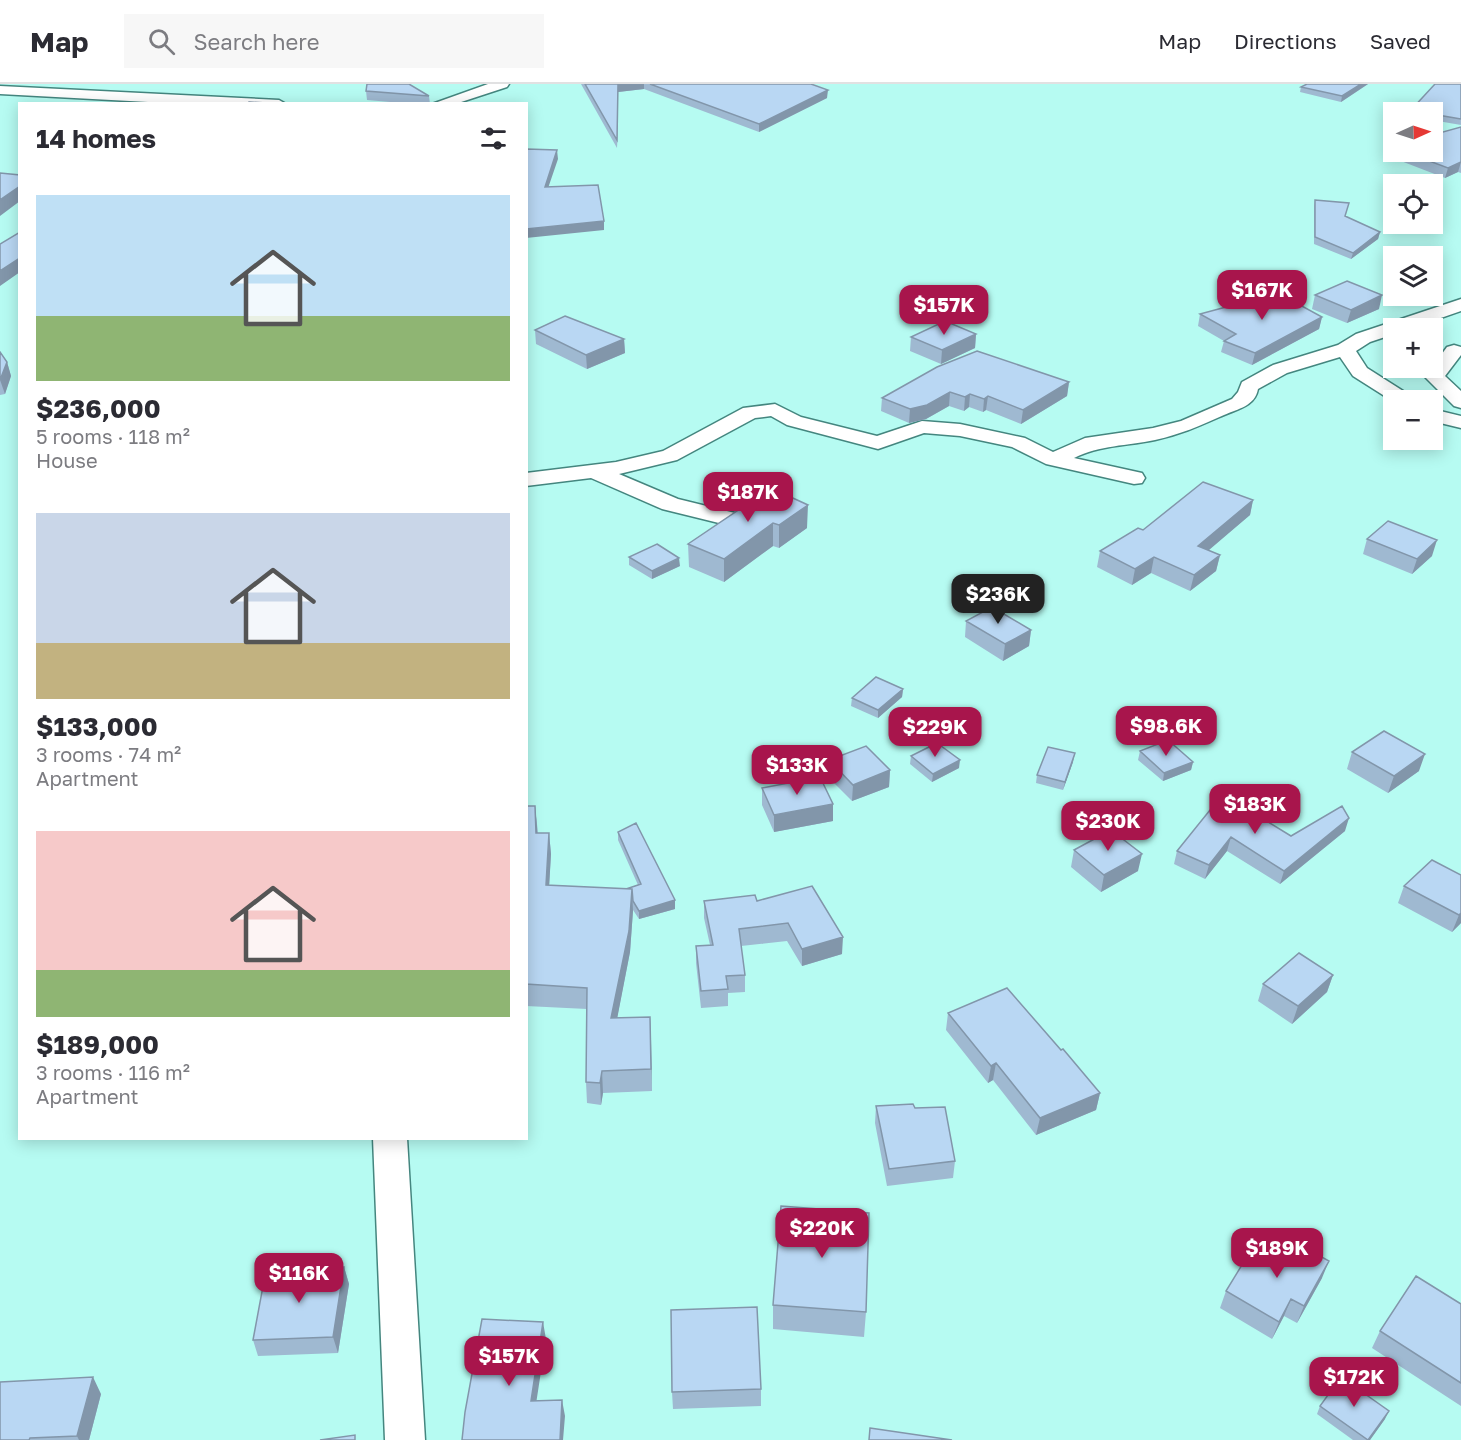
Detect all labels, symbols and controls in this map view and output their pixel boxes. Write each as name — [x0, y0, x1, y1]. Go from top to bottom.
search box — [124, 14, 544, 68]
text: Map — [30, 25, 88, 58]
icon: search — [145, 25, 178, 58]
text: Search here — [193, 28, 319, 55]
text: Map — [1158, 28, 1201, 54]
text: Directions — [1234, 28, 1337, 54]
text: Saved — [1370, 28, 1431, 54]
north arrow — [1383, 102, 1443, 162]
map controls — [1383, 102, 1443, 450]
icon: filters — [477, 122, 510, 155]
text: 14 homes — [36, 123, 156, 154]
button: locate — [1383, 174, 1443, 234]
icon: home — [219, 234, 327, 342]
button: layers — [1383, 246, 1443, 306]
pin: $167K — [1220, 270, 1304, 321]
text: $167K — [1231, 277, 1293, 301]
pin: $157K — [902, 285, 986, 336]
text: $157K — [913, 292, 975, 316]
button: + — [1383, 318, 1443, 378]
button: − — [1383, 390, 1443, 450]
text: $236,000 — [36, 393, 161, 424]
text: 5 rooms · 118 m² — [36, 424, 190, 448]
text: House — [36, 448, 98, 472]
pin: $187K — [706, 472, 790, 523]
text: $187K — [717, 479, 779, 503]
icon: home — [219, 552, 327, 660]
pin: $236K — [956, 574, 1040, 625]
text: $236K — [966, 581, 1031, 605]
pin: $98.6K — [1117, 706, 1215, 757]
pin: $229K — [893, 707, 977, 758]
text: $133,000 — [36, 711, 158, 742]
text: $98.6K — [1130, 713, 1202, 737]
text: $229K — [903, 714, 968, 738]
text: 3 rooms · 74 m² — [36, 742, 181, 766]
pin: $133K — [755, 745, 839, 796]
text: $133K — [766, 752, 828, 776]
text: Apartment — [36, 766, 139, 790]
pin: $183K — [1213, 784, 1297, 835]
text: $183K — [1223, 791, 1287, 815]
pin: $230K — [1066, 801, 1150, 852]
text: $230K — [1075, 808, 1141, 832]
icon: home — [219, 870, 327, 978]
text: $189,000 — [36, 1029, 159, 1060]
text: 3 rooms · 116 m² — [36, 1060, 190, 1084]
text: Apartment — [36, 1084, 139, 1108]
pin: $220K — [780, 1208, 864, 1259]
text: $220K — [789, 1215, 855, 1239]
pin: $189K — [1235, 1228, 1319, 1279]
text: $189K — [1245, 1235, 1309, 1259]
pin: $116K — [257, 1253, 341, 1304]
text: $116K — [268, 1260, 330, 1284]
pin: $157K — [467, 1336, 551, 1387]
text: $157K — [478, 1343, 540, 1367]
pin: $172K — [1312, 1357, 1396, 1408]
text: $172K — [1323, 1364, 1385, 1388]

